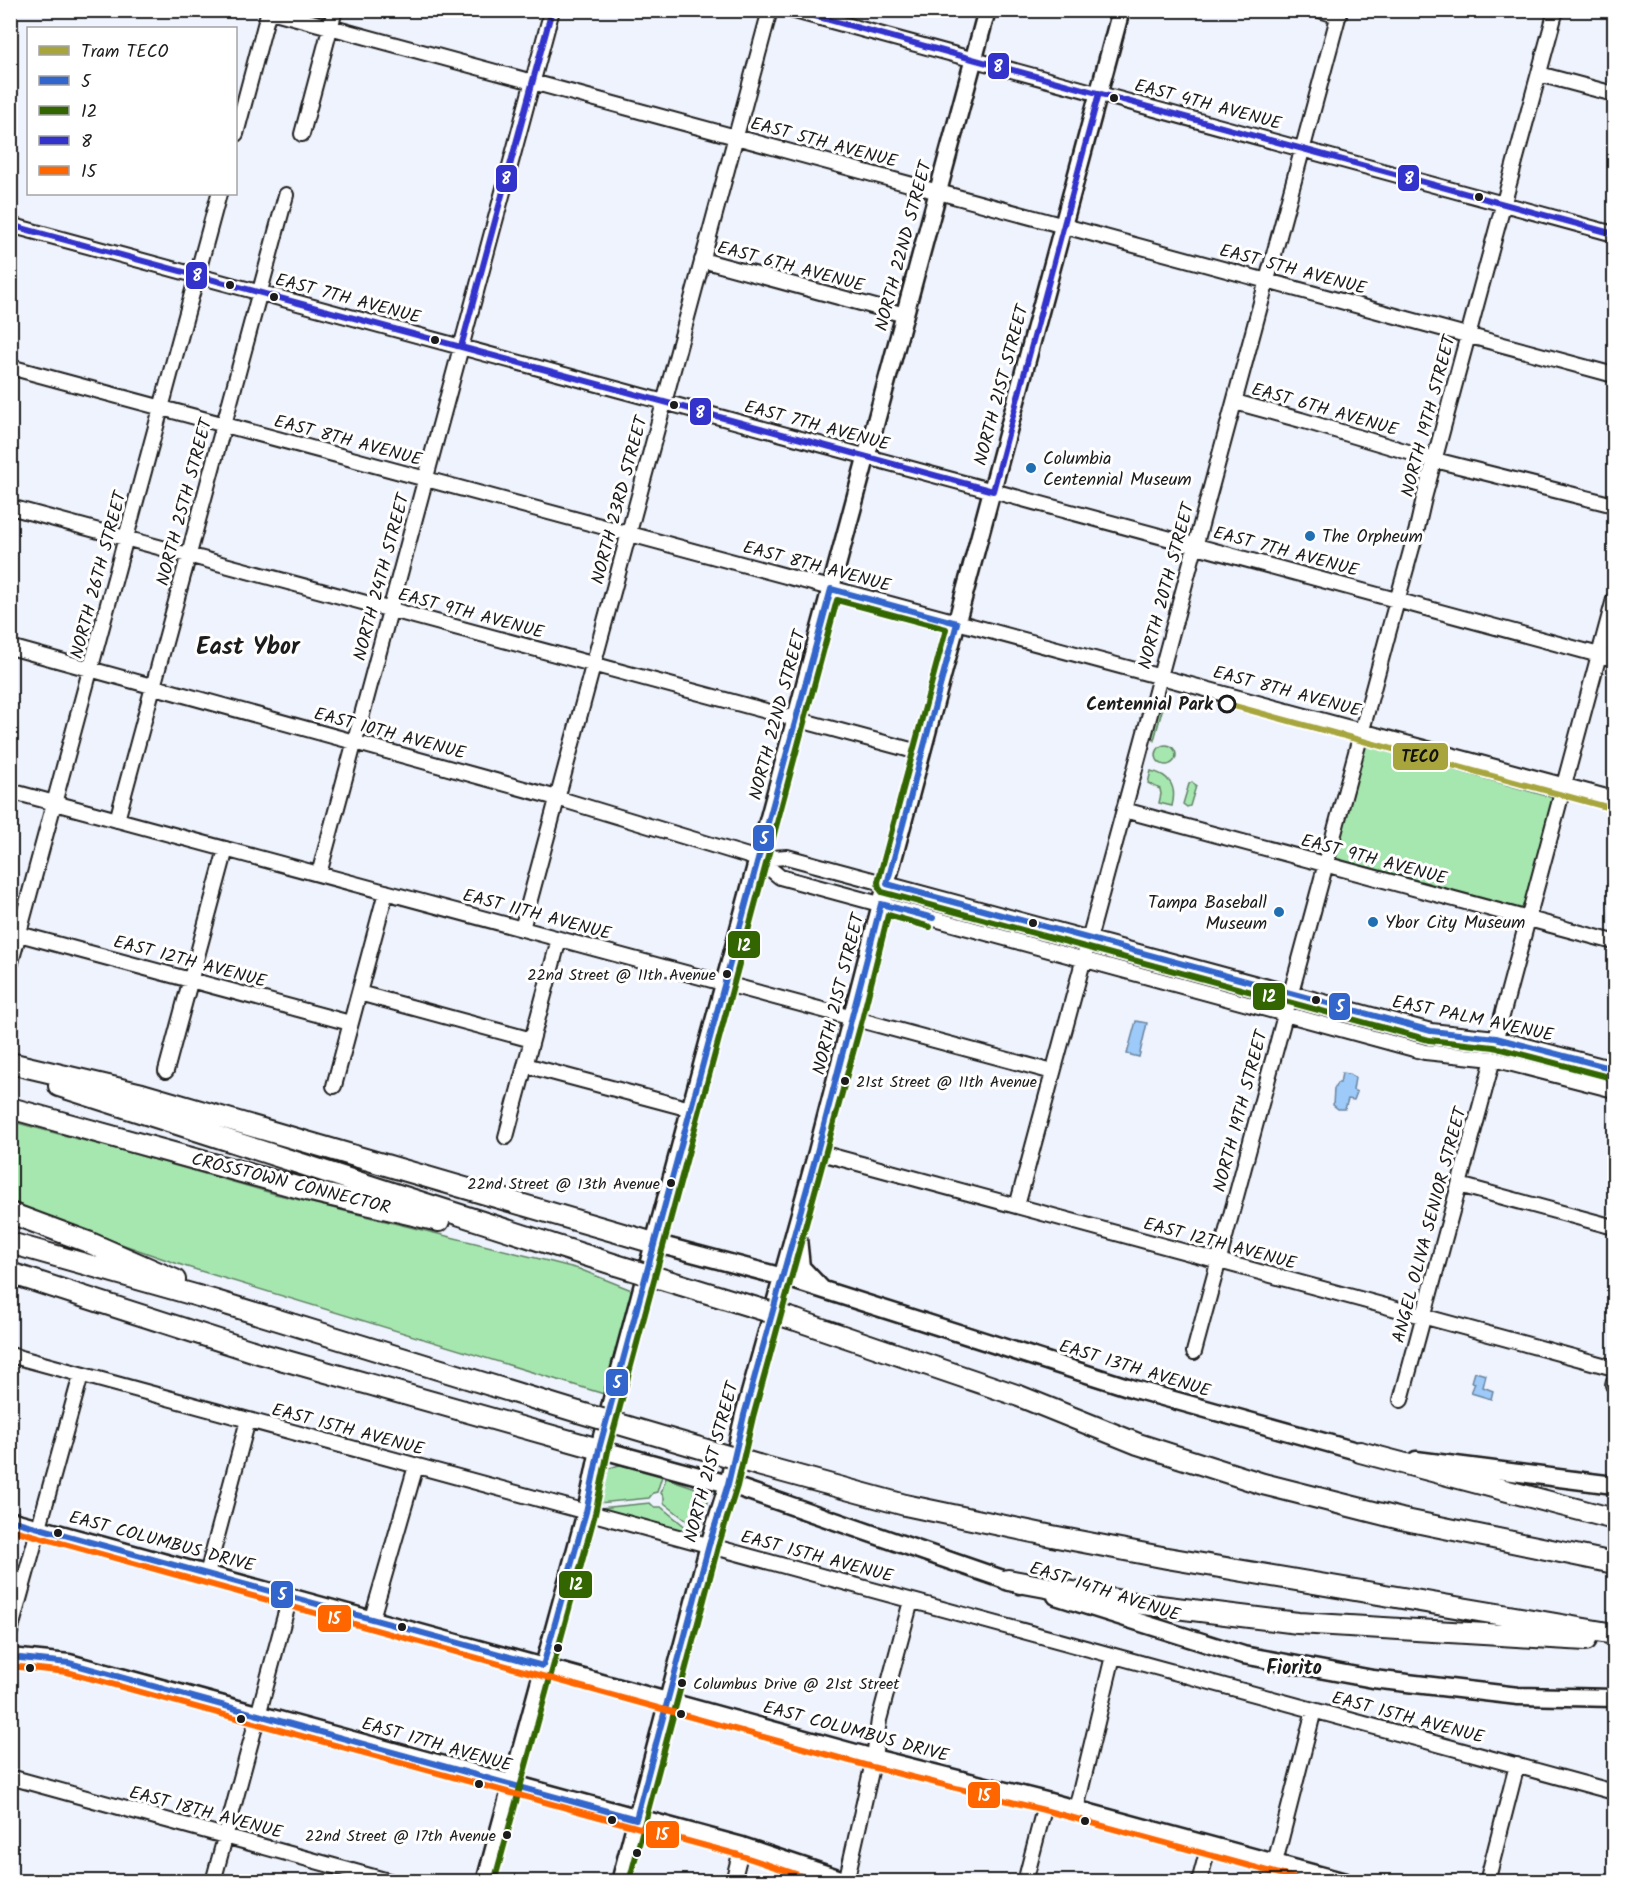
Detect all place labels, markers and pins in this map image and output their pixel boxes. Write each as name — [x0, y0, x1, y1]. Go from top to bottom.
unlabelled marker — [1108, 92, 1120, 104]
unlabelled marker — [1473, 191, 1485, 203]
unlabelled marker — [224, 279, 236, 291]
unlabelled marker — [268, 291, 280, 303]
unlabelled marker — [429, 334, 441, 346]
unlabelled marker — [668, 399, 680, 411]
place label: Columbia Centennial Museum — [1043, 445, 1192, 495]
marker: Columbia Centennial Museum — [1024, 461, 1038, 475]
place label: The Orpheum — [1322, 523, 1423, 552]
marker: The Orpheum — [1303, 529, 1317, 543]
place label: Centennial Park — [1086, 691, 1214, 720]
marker: Centennial Park — [1218, 695, 1236, 713]
place label: Tampa Baseball Museum — [1148, 889, 1268, 939]
marker: Tampa Baseball Museum — [1272, 905, 1286, 919]
place label: Ybor City Museum — [1385, 909, 1525, 938]
marker: Ybor City Museum — [1366, 915, 1380, 929]
unlabelled marker — [1027, 917, 1039, 929]
place label: 22nd Street @ 11th Avenue — [527, 963, 716, 988]
marker: 22nd Street @ 11th Avenue — [721, 968, 733, 980]
unlabelled marker — [1310, 994, 1322, 1006]
place label: 21st Street @ 11th Avenue — [856, 1070, 1037, 1095]
marker: 21st Street @ 11th Avenue — [839, 1075, 851, 1087]
place label: 22nd Street @ 13th Avenue — [467, 1172, 660, 1197]
marker: 22nd Street @ 13th Avenue — [665, 1177, 677, 1189]
unlabelled marker — [52, 1527, 64, 1539]
unlabelled marker — [396, 1621, 408, 1633]
unlabelled marker — [552, 1642, 564, 1654]
unlabelled marker — [24, 1662, 36, 1674]
place label: Columbus Drive @ 21st Street — [693, 1672, 900, 1697]
marker: Columbus Drive @ 21st Street — [676, 1677, 688, 1689]
unlabelled marker — [675, 1708, 687, 1720]
unlabelled marker — [235, 1713, 247, 1725]
unlabelled marker — [473, 1778, 485, 1790]
unlabelled marker — [606, 1814, 618, 1826]
unlabelled marker — [1079, 1815, 1091, 1827]
place label: 22nd Street @ 17th Avenue — [305, 1824, 496, 1849]
marker: 22nd Street @ 17th Avenue — [501, 1829, 513, 1841]
unlabelled marker — [631, 1847, 643, 1859]

